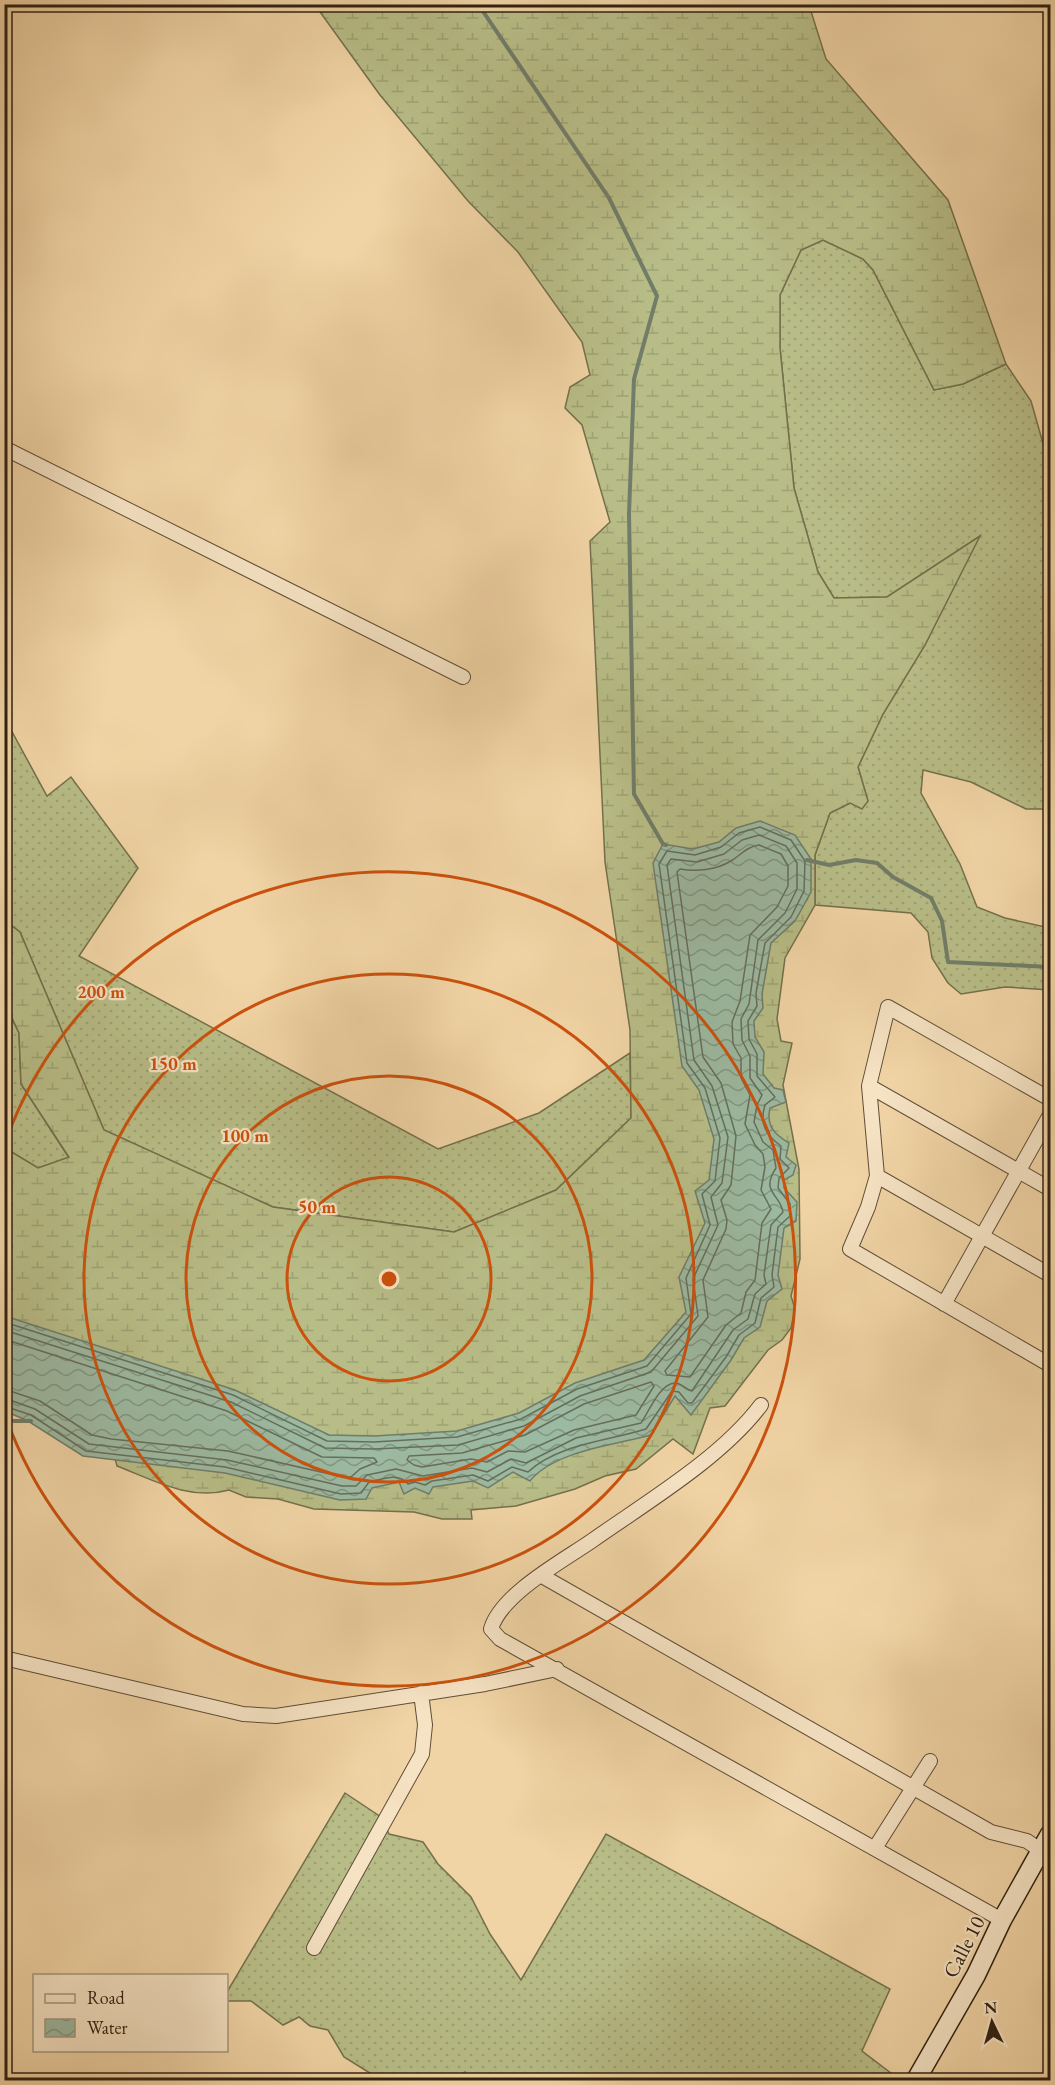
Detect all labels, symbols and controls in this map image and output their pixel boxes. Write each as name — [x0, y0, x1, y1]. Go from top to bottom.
text: 200 m — [77, 980, 125, 1003]
text: 150 m — [149, 1052, 197, 1075]
text: 100 m — [221, 1124, 269, 1147]
text: 50 m — [298, 1195, 336, 1218]
centre of rings — [379, 1269, 399, 1289]
street label: Calle 10 — [937, 1911, 991, 1982]
legend — [33, 1974, 228, 2052]
text: Road — [87, 1986, 126, 2009]
north arrow — [962, 1992, 1022, 2052]
text: N — [983, 1997, 998, 2019]
text: Water — [87, 2016, 128, 2039]

